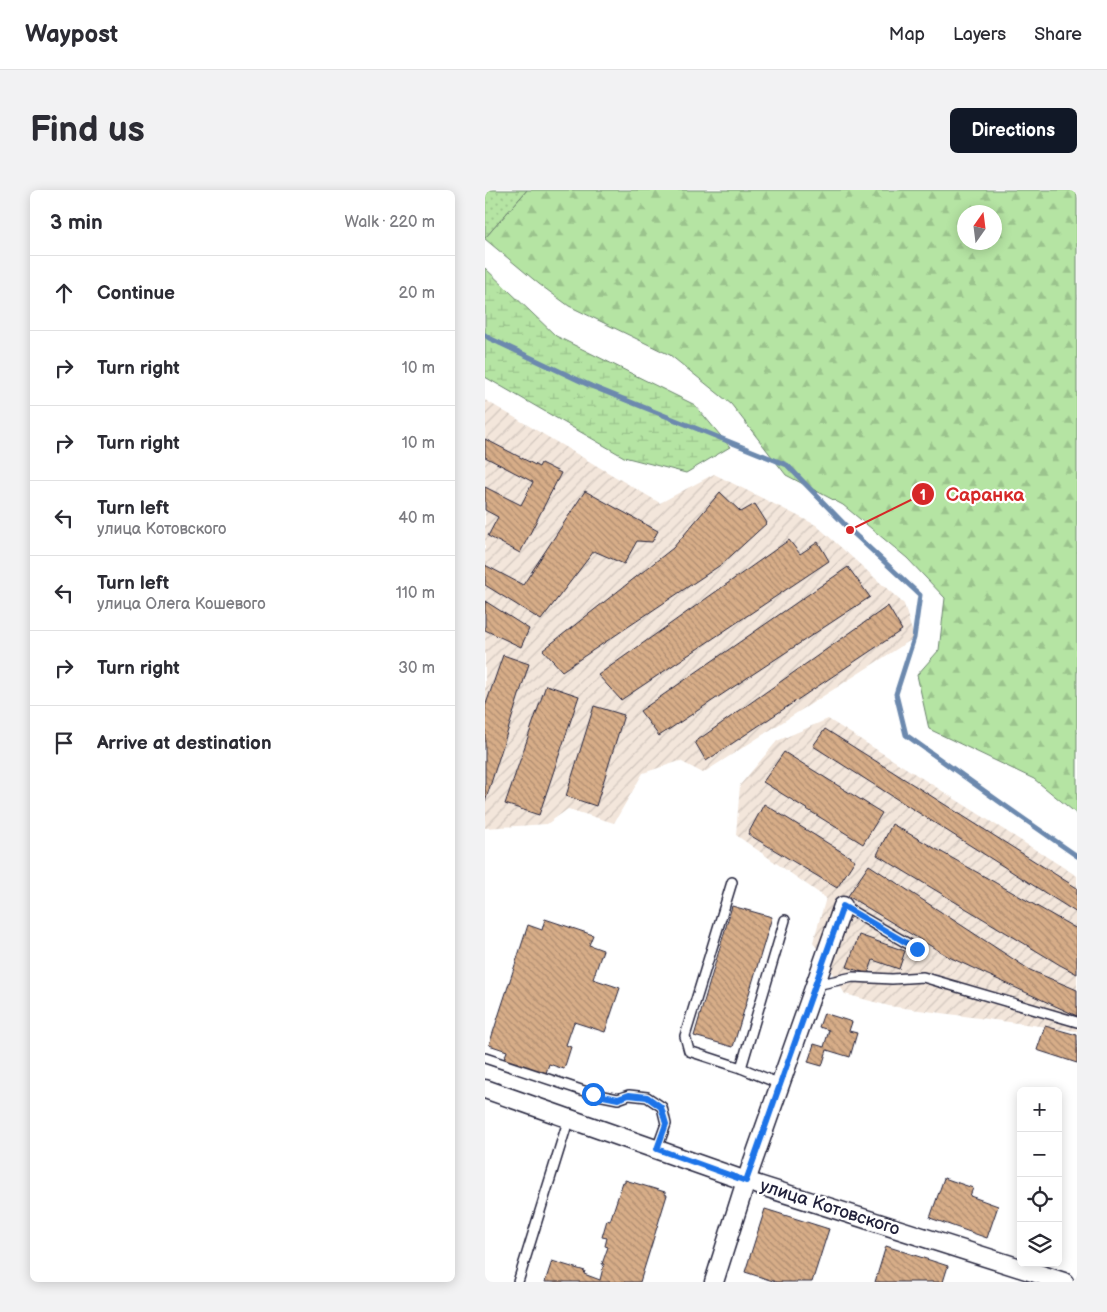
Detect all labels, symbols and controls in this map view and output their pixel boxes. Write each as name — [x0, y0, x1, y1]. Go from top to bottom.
text: Waypost — [25, 20, 118, 49]
text: Map — [889, 24, 925, 45]
text: Layers — [953, 24, 1006, 45]
text: Share — [1034, 24, 1082, 45]
button: Directions — [950, 108, 1077, 153]
text: Find us — [30, 109, 145, 152]
north arrow — [957, 205, 1002, 250]
text: 3 min — [50, 210, 103, 235]
text: Walk · 220 m — [345, 213, 435, 232]
icon: ahead — [50, 279, 78, 307]
text: Continue — [97, 282, 175, 305]
text: 20 m — [399, 284, 435, 303]
icon: right — [50, 354, 78, 382]
text: Turn right — [97, 357, 180, 380]
text: 10 m — [402, 359, 435, 378]
icon: right — [50, 429, 78, 457]
text: Turn right — [97, 432, 180, 455]
text: 10 m — [402, 434, 435, 453]
callout: Саранка — [911, 477, 1034, 511]
text: Саранка — [946, 484, 1025, 507]
text: 1 — [920, 486, 926, 505]
text: Turn left — [97, 497, 169, 520]
icon: left — [50, 504, 78, 532]
text: 40 m — [398, 509, 435, 528]
text: улица Котовского — [97, 520, 226, 539]
text: Turn left — [97, 572, 169, 595]
icon: left — [50, 579, 78, 607]
text: 110 m — [396, 584, 435, 603]
text: улица Олега Кошевого — [97, 595, 266, 614]
icon: right — [50, 654, 78, 682]
text: Turn right — [97, 657, 180, 680]
text: 30 m — [398, 659, 435, 678]
icon: arrive — [50, 729, 78, 757]
text: Arrive at destination — [97, 732, 272, 755]
route end — [906, 938, 929, 961]
route start — [582, 1083, 605, 1106]
map controls — [1017, 1087, 1062, 1267]
button: + — [1017, 1087, 1062, 1132]
button: − — [1017, 1132, 1062, 1177]
street label: улица Котовского — [757, 1175, 902, 1240]
button: locate — [1017, 1177, 1062, 1222]
button: layers — [1017, 1222, 1062, 1267]

